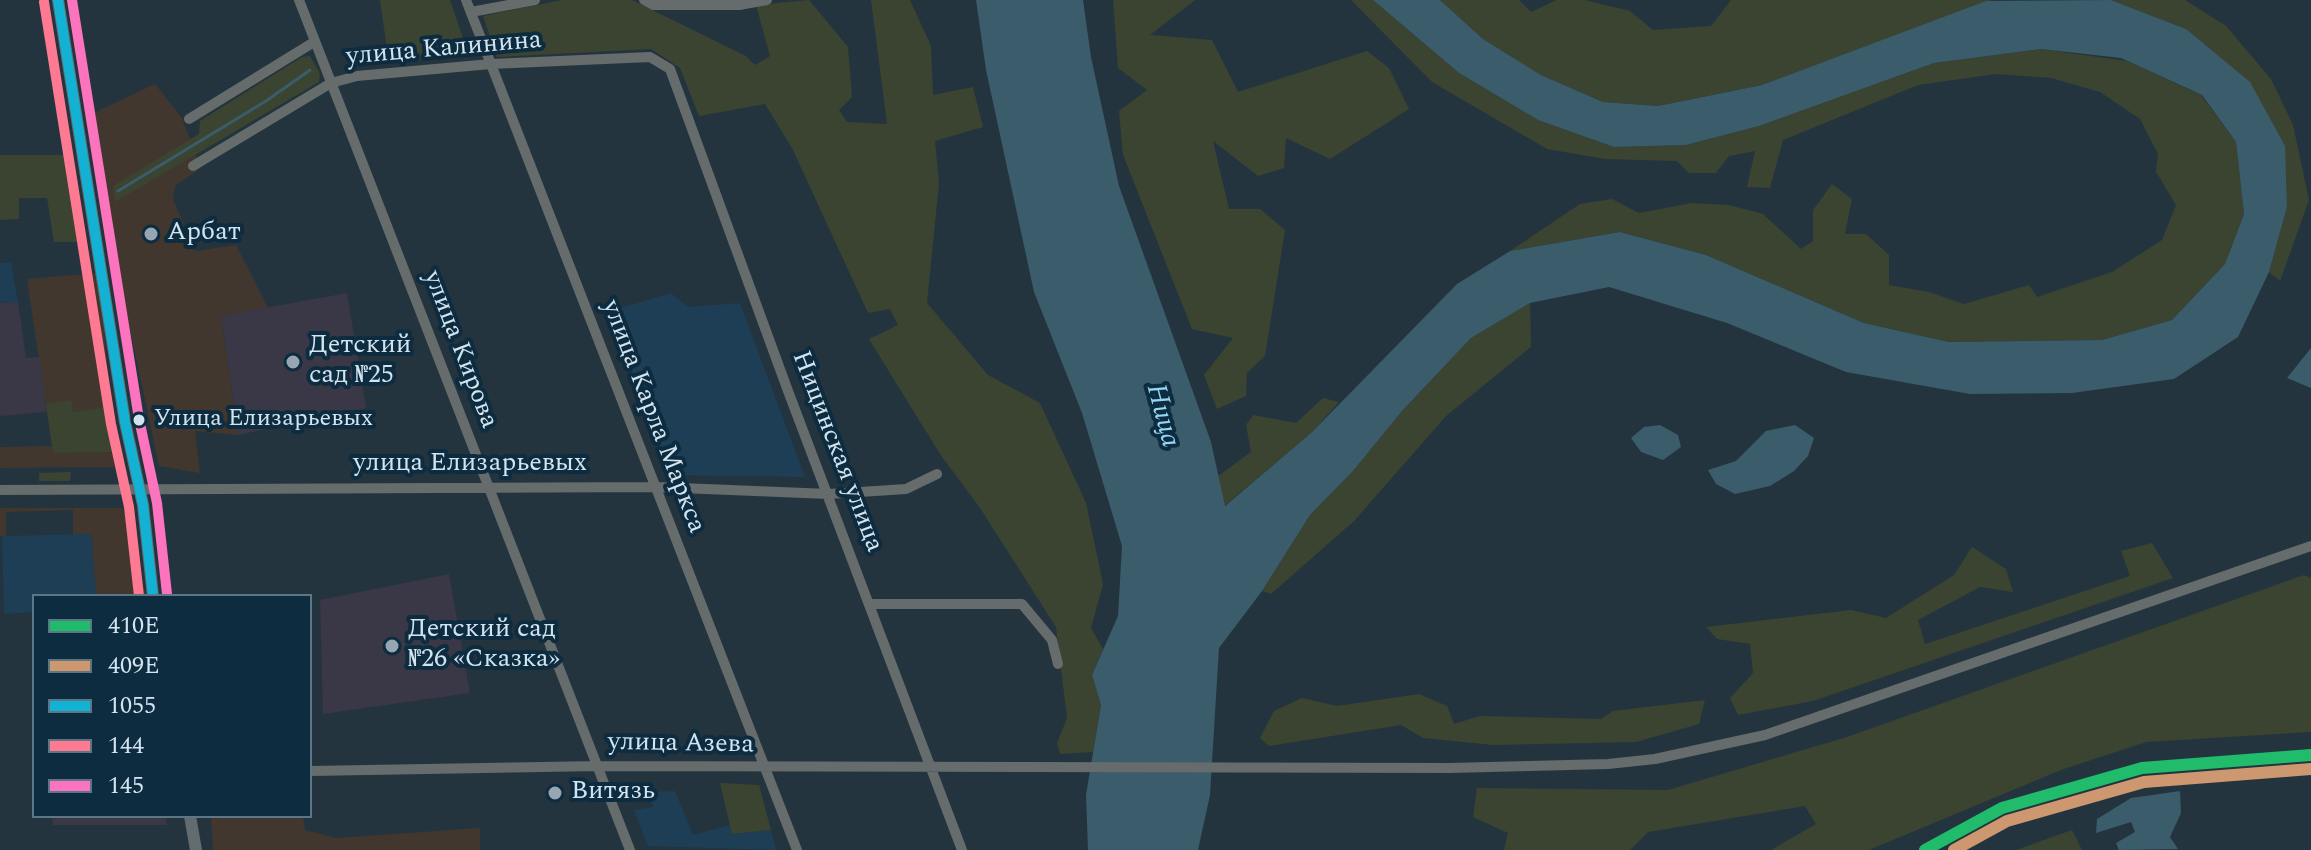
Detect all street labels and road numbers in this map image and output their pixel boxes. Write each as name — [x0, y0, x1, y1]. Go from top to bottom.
street label: улица Калинина — [345, 26, 543, 74]
street label: улица Кирова — [415, 267, 503, 433]
street label: улица Карла Маркса — [593, 296, 711, 538]
street label: Ницинская улица — [783, 347, 889, 557]
street label: улица Елизарьевых — [353, 449, 587, 481]
street label: улица Азева — [608, 728, 754, 762]

